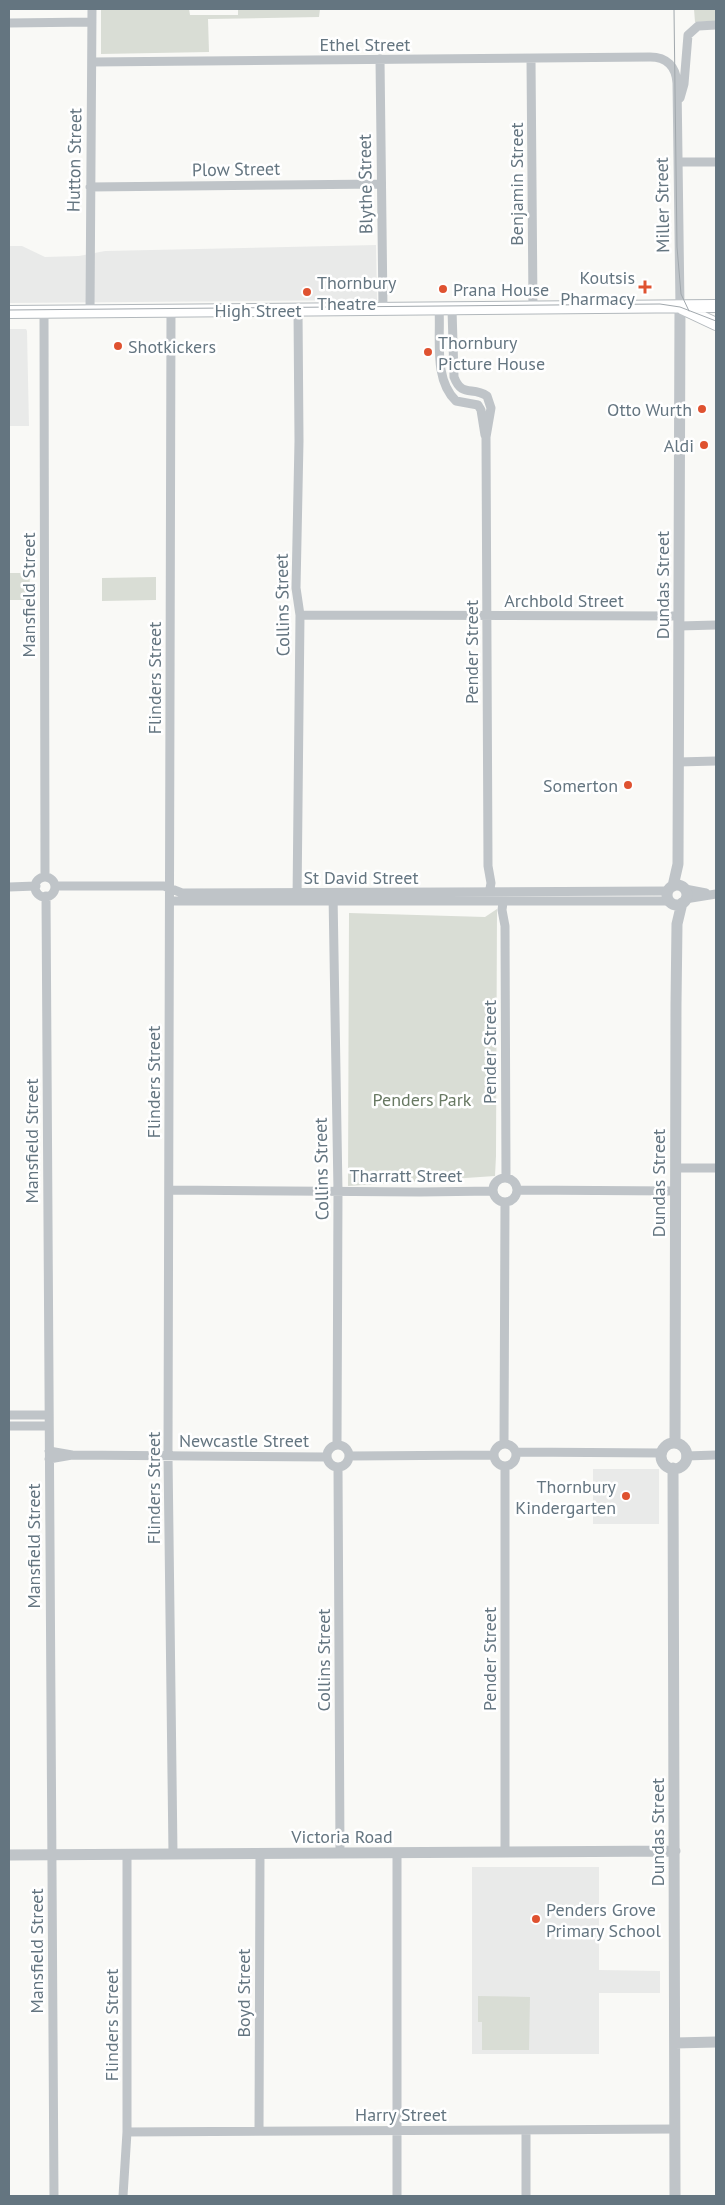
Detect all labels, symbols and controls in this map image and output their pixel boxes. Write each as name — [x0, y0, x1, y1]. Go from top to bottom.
street label: Ethel Street — [320, 33, 410, 56]
street label: Hutton Street — [62, 108, 86, 212]
street label: Benjamin Street — [505, 122, 528, 246]
street label: Blythe Street — [353, 134, 377, 234]
street label: Plow Street — [192, 157, 280, 181]
street label: Miller Street — [650, 157, 674, 253]
place label: Koutsis Pharmacy — [560, 266, 636, 310]
place label: Thornbury Theatre — [317, 271, 397, 315]
place label: Prana House — [453, 278, 549, 301]
marker: Koutsis Pharmacy — [639, 281, 651, 293]
marker: Prana House — [437, 283, 449, 295]
marker: Thornbury Theatre — [301, 286, 313, 298]
street label: High Street — [214, 299, 302, 322]
place label: Thornbury Picture House — [438, 331, 545, 375]
place label: Shotkickers — [128, 335, 216, 358]
marker: Shotkickers — [112, 340, 124, 352]
marker: Thornbury Picture House — [422, 346, 434, 358]
place label: Otto Wurth — [607, 398, 692, 421]
marker: Otto Wurth — [696, 403, 708, 415]
place label: Aldi — [664, 434, 694, 457]
marker: Aldi — [698, 439, 710, 451]
street label: Dundas Street — [651, 531, 674, 639]
street label: Mansfield Street — [17, 532, 40, 658]
street label: Collins Street — [270, 553, 294, 657]
street label: Archbold Street — [504, 589, 624, 612]
street label: Pender Street — [460, 600, 483, 704]
street label: Flinders Street — [143, 622, 166, 734]
place label: Somerton — [543, 774, 618, 797]
marker: Somerton — [622, 779, 634, 791]
street label: St David Street — [303, 866, 419, 889]
street label: Pender Street — [478, 1000, 501, 1104]
street label: Flinders Street — [142, 1026, 165, 1138]
street label: Mansfield Street — [20, 1078, 43, 1204]
park label: Penders Park — [373, 1088, 472, 1111]
street label: Collins Street — [309, 1117, 333, 1221]
street label: Dundas Street — [647, 1129, 670, 1237]
street label: Tharratt Street — [350, 1164, 462, 1187]
street label: Newcastle Street — [179, 1429, 309, 1452]
street label: Flinders Street — [142, 1432, 165, 1544]
place label: Thornbury Kindergarten — [515, 1475, 617, 1519]
street label: Mansfield Street — [22, 1483, 45, 1609]
marker: Thornbury Kindergarten — [620, 1490, 632, 1502]
street label: Pender Street — [478, 1607, 501, 1711]
street label: Collins Street — [312, 1609, 335, 1711]
street label: Dundas Street — [646, 1778, 669, 1886]
street label: Victoria Road — [290, 1825, 393, 1848]
street label: Mansfield Street — [25, 1888, 48, 2014]
place label: Penders Grove Primary School — [546, 1898, 661, 1942]
marker: Penders Grove Primary School — [530, 1913, 542, 1925]
street label: Boyd Street — [232, 1949, 255, 2037]
street label: Flinders Street — [100, 1969, 123, 2081]
street label: Harry Street — [355, 2103, 447, 2126]

